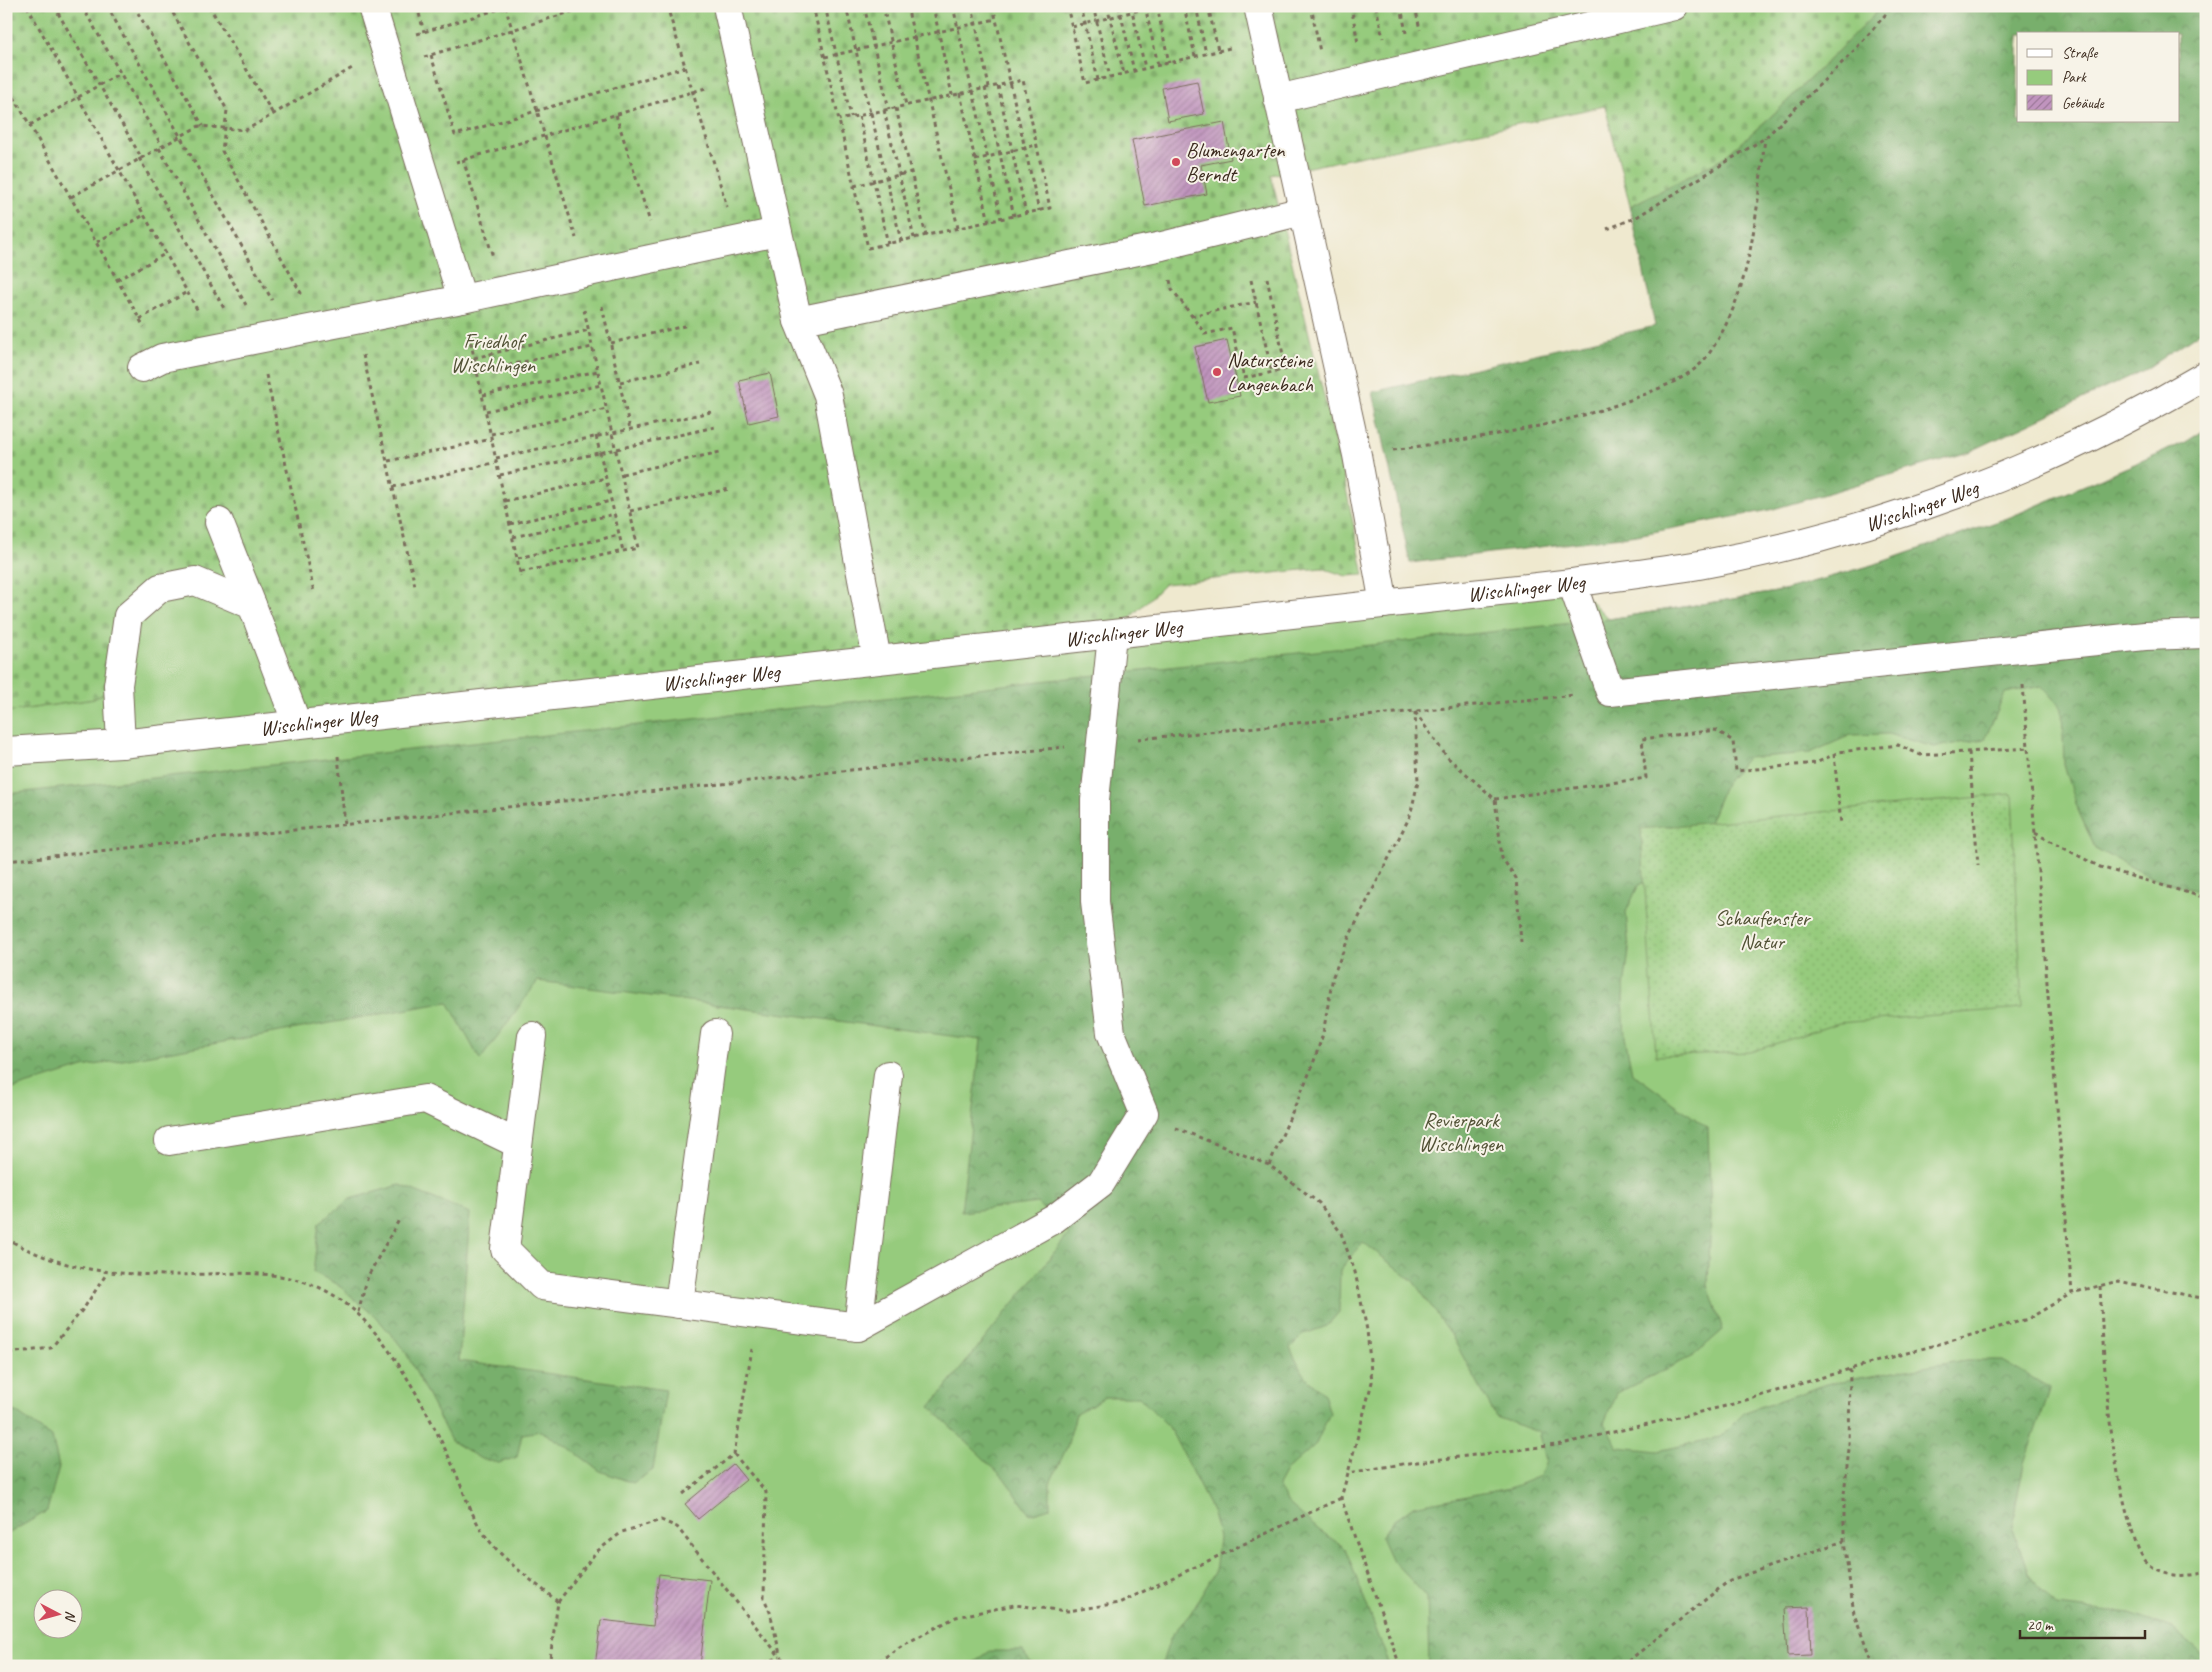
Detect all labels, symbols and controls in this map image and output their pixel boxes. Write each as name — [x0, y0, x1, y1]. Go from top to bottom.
legend — [2017, 32, 2180, 122]
text: Straße — [2062, 44, 2098, 63]
text: Park — [2062, 68, 2087, 87]
text: Gebäude — [2062, 94, 2105, 113]
place label: Blumengarten Berndt — [1186, 137, 1285, 187]
marker: Blumengarten Berndt — [1170, 156, 1182, 168]
park label: Friedhof Wischlingen — [451, 328, 536, 378]
place label: Natursteine Langenbach — [1227, 347, 1313, 397]
marker: Natursteine Langenbach — [1211, 366, 1223, 378]
street label: Wischlinger Weg — [1862, 474, 1983, 537]
street label: Wischlinger Weg — [1466, 568, 1588, 607]
street label: Wischlinger Weg — [1064, 613, 1185, 652]
street label: Wischlinger Weg — [661, 658, 782, 697]
street label: Wischlinger Weg — [259, 703, 380, 741]
park label: Schaufenster Natur — [1715, 905, 1812, 955]
park label: Revierpark Wischlingen — [1419, 1107, 1504, 1157]
north arrow — [32, 1590, 82, 1640]
scale bar — [2020, 1607, 2144, 1639]
text: N — [61, 1610, 79, 1623]
text: 20 m — [2027, 1616, 2054, 1635]

